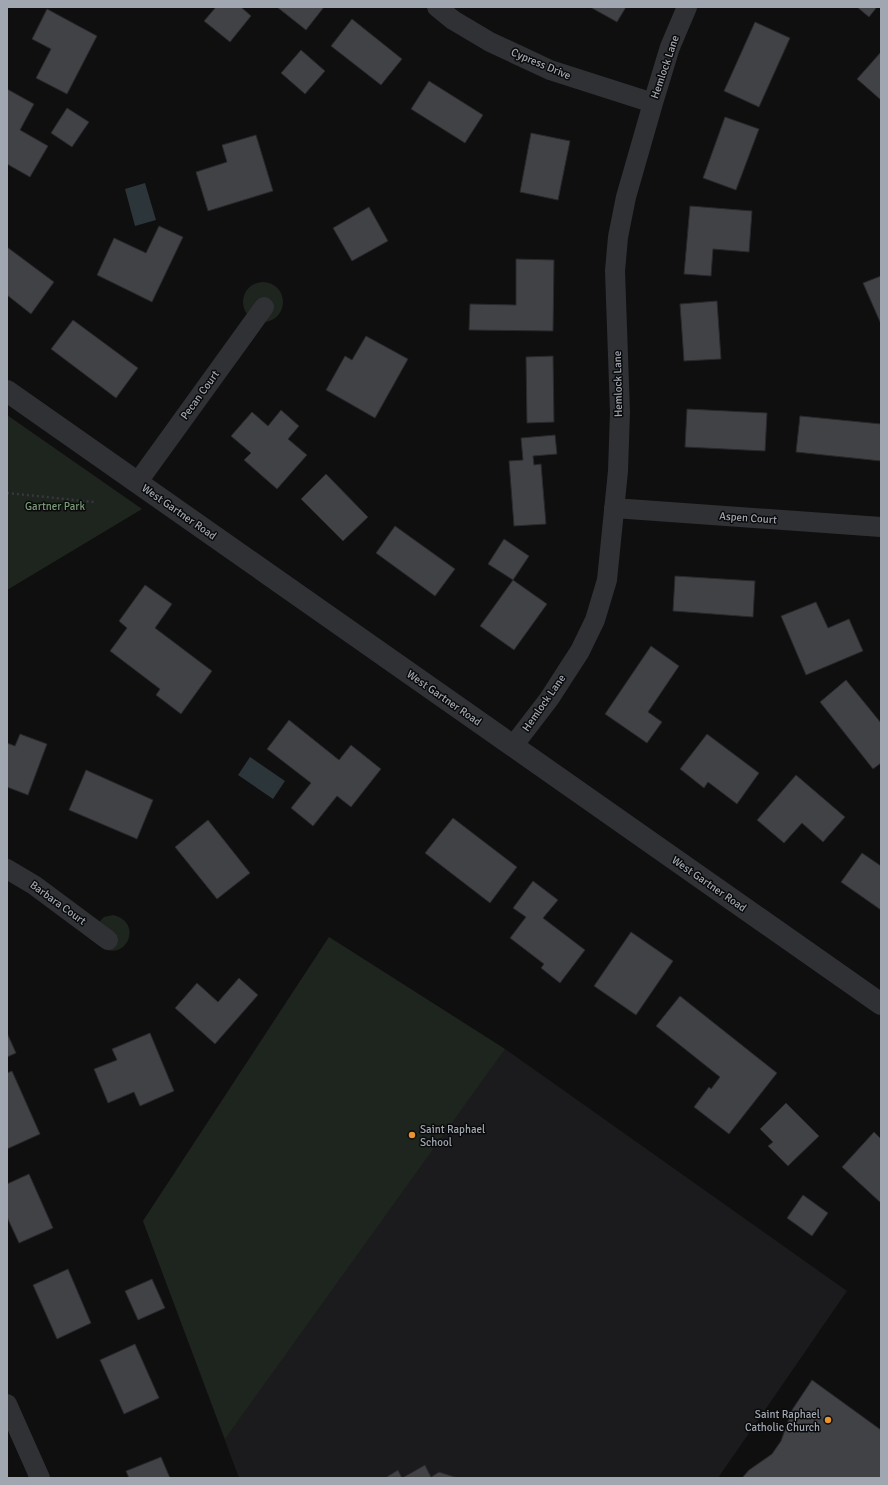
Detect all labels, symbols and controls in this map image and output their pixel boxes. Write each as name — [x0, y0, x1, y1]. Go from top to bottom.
street label: Hemlock Lane — [648, 34, 682, 100]
street label: Cypress Drive — [509, 46, 573, 82]
street label: Hemlock Lane — [611, 351, 625, 417]
street label: Pecan Court — [178, 368, 222, 422]
street label: West Gartner Road — [139, 481, 219, 543]
park label: Gartner Park — [25, 500, 85, 513]
street label: Aspen Court — [719, 510, 777, 527]
street label: West Gartner Road — [404, 667, 484, 729]
street label: Hemlock Lane — [520, 672, 568, 734]
street label: West Gartner Road — [669, 853, 749, 915]
street label: Barbara Court — [27, 878, 89, 928]
place label: Saint Raphael School — [420, 1123, 485, 1149]
marker: Saint Raphael School — [407, 1130, 417, 1140]
place label: Saint Raphael Catholic Church — [745, 1408, 820, 1434]
marker: Saint Raphael Catholic Church — [823, 1415, 833, 1425]

